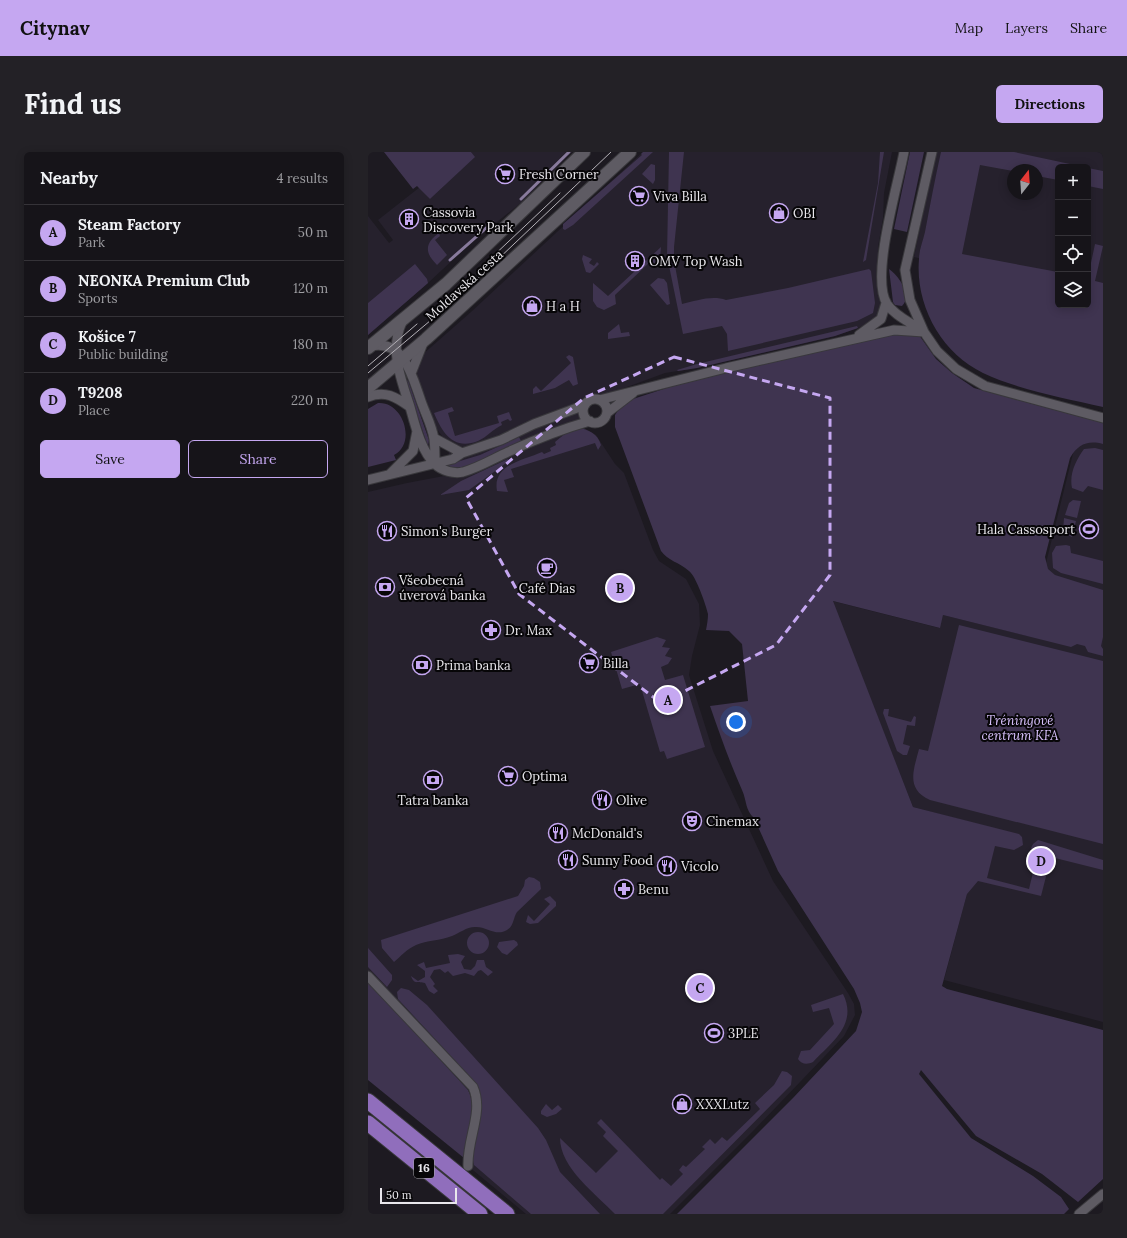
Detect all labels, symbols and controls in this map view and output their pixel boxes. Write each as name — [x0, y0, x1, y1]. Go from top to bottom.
text: Citynav — [20, 16, 90, 40]
text: Map — [955, 19, 983, 37]
text: Layers — [1005, 19, 1048, 37]
text: Share — [1070, 19, 1107, 37]
button: Directions — [996, 85, 1103, 123]
text: Find us — [24, 86, 122, 122]
supermarket icon: Fresh Corner — [494, 163, 516, 185]
north arrow — [1007, 164, 1043, 200]
map controls — [1055, 164, 1091, 308]
button: + — [1055, 164, 1091, 200]
place label: Fresh Corner — [519, 166, 599, 183]
text: Nearby — [40, 167, 98, 189]
text: 4 results — [277, 170, 328, 187]
supermarket icon: Viva Billa — [628, 185, 650, 207]
place label: Viva Billa — [652, 188, 707, 205]
button: − — [1055, 200, 1091, 236]
shop icon: OBI — [768, 202, 790, 224]
place label: Cassovia Discovery Park — [423, 204, 513, 236]
place label: OBI — [793, 205, 816, 222]
building icon: Cassovia Discovery Park — [398, 208, 420, 230]
text: Steam Factory — [78, 215, 181, 234]
text: A — [49, 224, 57, 241]
text: 50 m — [298, 224, 328, 241]
text: Park — [78, 234, 105, 251]
button: locate — [1055, 236, 1091, 272]
street label: Moldavská cesta — [422, 246, 507, 325]
building icon: OMV Top Wash — [624, 250, 646, 272]
place label: OMV Top Wash — [649, 253, 743, 270]
text: NEONKA Premium Club — [78, 271, 250, 290]
button: layers — [1055, 272, 1091, 308]
text: B — [49, 280, 57, 297]
text: 120 m — [293, 280, 328, 297]
text: Sports — [78, 290, 117, 307]
shop icon: H a H — [521, 295, 543, 317]
place label: H a H — [546, 298, 580, 315]
text: Košice 7 — [78, 327, 136, 346]
text: C — [49, 336, 57, 353]
text: 180 m — [293, 336, 328, 353]
text: Public building — [78, 346, 168, 363]
text: T9208 — [78, 383, 123, 402]
text: D — [48, 392, 58, 409]
text: 220 m — [291, 392, 328, 409]
text: Place — [78, 402, 110, 419]
button: Save — [40, 440, 180, 478]
button: Share — [188, 440, 328, 478]
sports icon: Hala Cassosport — [1078, 518, 1100, 540]
restaurant icon: Simon's Burger — [376, 520, 398, 542]
place label: Hala Cassosport — [977, 521, 1075, 538]
place label: Simon's Burger — [401, 523, 493, 540]
cafe icon: Café Dias — [536, 557, 558, 579]
place label: Všeobecná úverová banka — [398, 572, 486, 604]
pin: B — [607, 573, 633, 603]
bank icon: Všeobecná úverová banka — [374, 576, 396, 598]
place label: Café Dias — [519, 580, 575, 597]
pharmacy icon: Dr. Max — [480, 619, 502, 641]
place label: Dr. Max — [505, 622, 552, 639]
supermarket icon: Billa — [578, 652, 600, 674]
bank icon: Prima banka — [411, 654, 433, 676]
place label: Billa — [603, 655, 629, 672]
place label: Prima banka — [436, 657, 511, 674]
pin: A — [655, 685, 681, 715]
your location — [726, 712, 746, 732]
park label: Tréningové centrum KFA — [982, 712, 1059, 744]
supermarket icon: Optima — [497, 765, 519, 787]
place label: Optima — [522, 768, 567, 785]
bank icon: Tatra banka — [422, 769, 444, 791]
restaurant icon: Olive — [591, 789, 613, 811]
place label: Tatra banka — [397, 792, 469, 809]
place label: Olive — [616, 792, 647, 809]
theatre icon: Cinemax — [681, 810, 703, 832]
place label: Cinemax — [706, 813, 759, 830]
restaurant icon: McDonald's — [547, 822, 569, 844]
place label: McDonald's — [572, 825, 642, 842]
pin: D — [1028, 846, 1054, 876]
restaurant icon: Sunny Food — [557, 849, 579, 871]
place label: Sunny Food — [582, 852, 653, 869]
restaurant icon: Vicolo — [656, 855, 678, 877]
place label: Vicolo — [680, 858, 719, 875]
pharmacy icon: Benu — [613, 878, 635, 900]
place label: Benu — [638, 881, 669, 898]
pin: C — [687, 973, 713, 1003]
sports icon: 3PLE — [703, 1022, 725, 1044]
place label: 3PLE — [728, 1025, 759, 1042]
shop icon: XXXLutz — [671, 1093, 693, 1115]
place label: XXXLutz — [696, 1096, 750, 1113]
road number: 16 — [414, 1158, 434, 1178]
scale bar — [380, 1186, 457, 1205]
text: 50 m — [386, 1188, 412, 1202]

